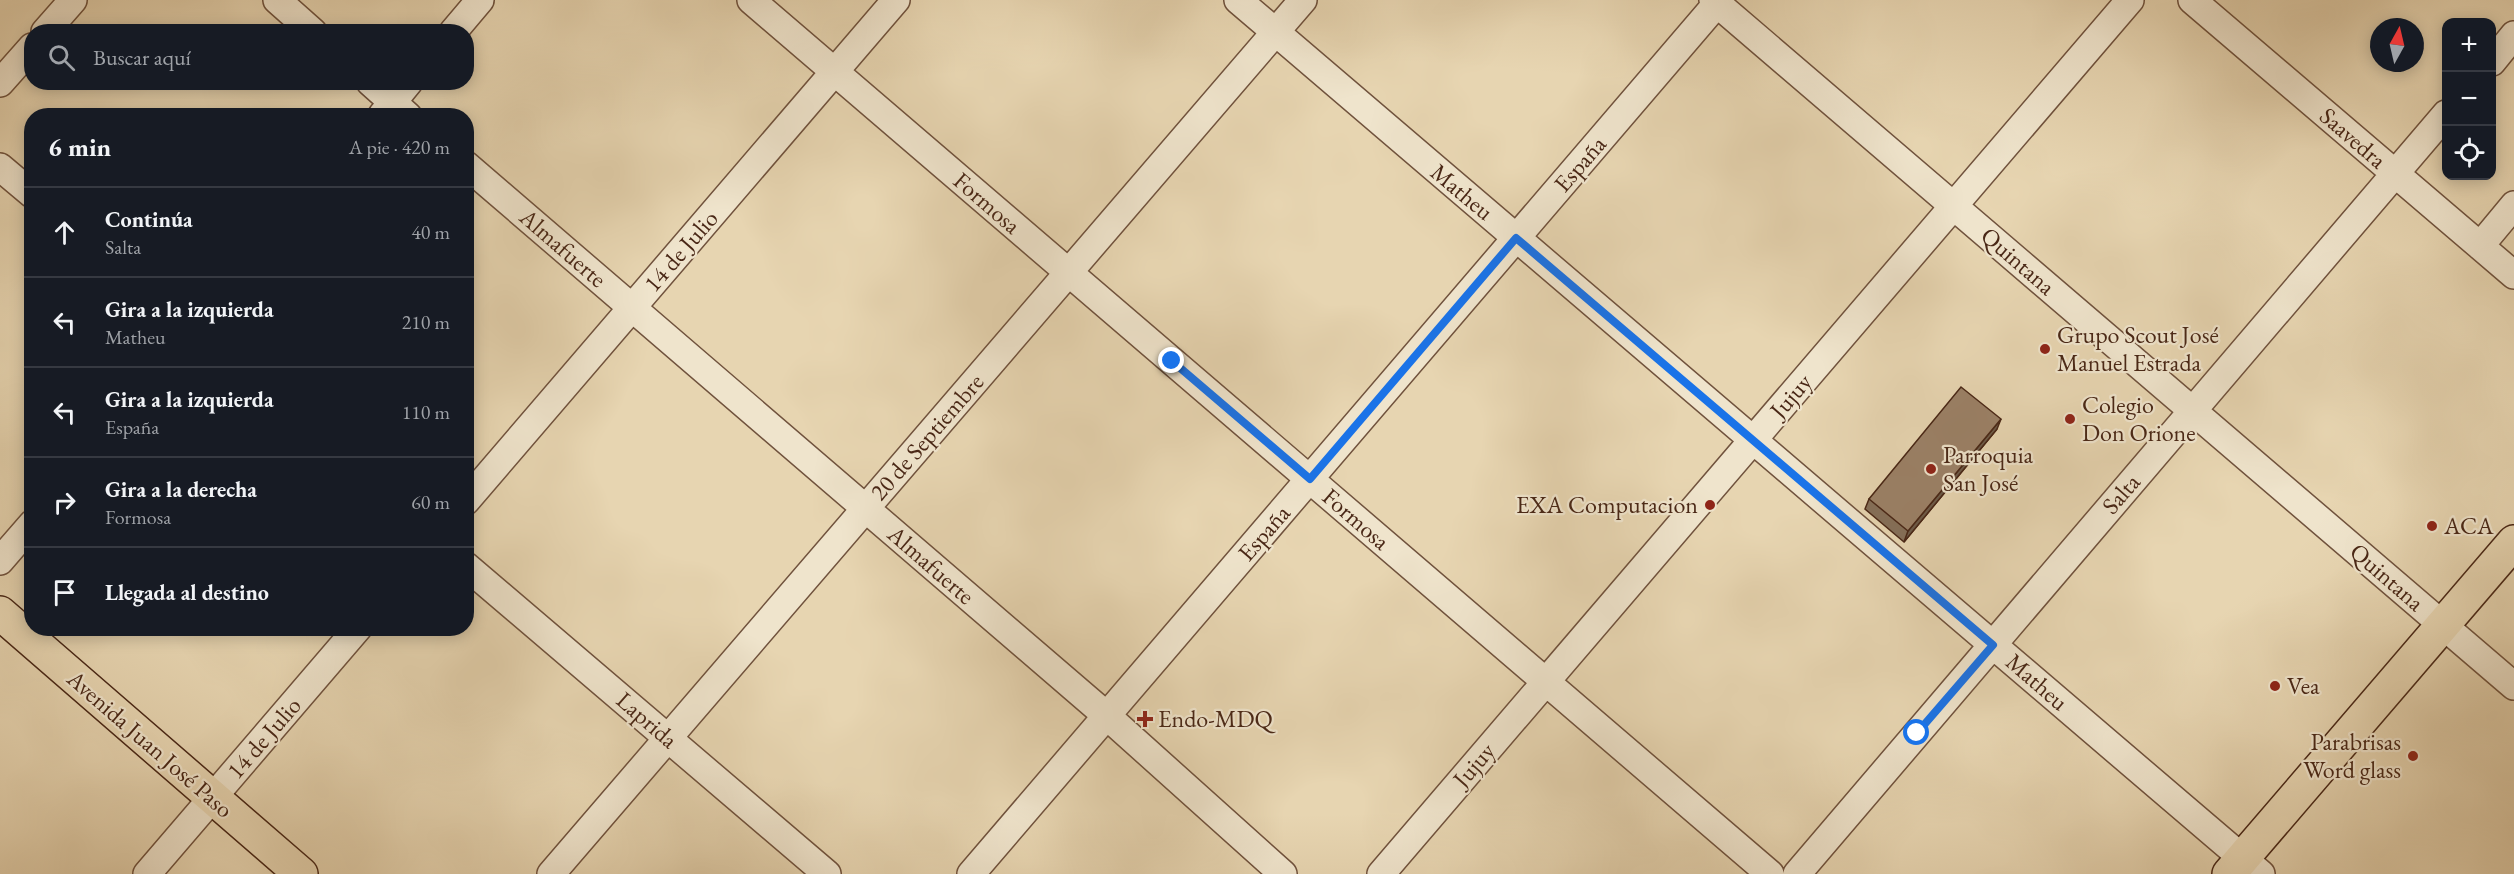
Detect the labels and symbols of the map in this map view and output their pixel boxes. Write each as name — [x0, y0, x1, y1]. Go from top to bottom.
north arrow — [2370, 18, 2424, 72]
street label: Saavedra — [2313, 100, 2393, 175]
street label: España — [1547, 129, 1613, 198]
street label: Matheu — [1425, 156, 1500, 227]
street label: Formosa — [947, 165, 1028, 241]
street label: Almafuerte — [513, 201, 613, 294]
street label: 14 de Julio — [637, 203, 725, 298]
street label: Quintana — [1975, 220, 2062, 302]
place label: Grupo Scout José Manuel Estrada — [2057, 319, 2219, 378]
marker: Grupo Scout José Manuel Estrada — [2038, 342, 2052, 356]
route end — [1158, 347, 1184, 373]
street label: 20 de Septiembre — [863, 367, 990, 507]
street label: Jujuy — [1761, 367, 1819, 426]
place label: Colegio Don Orione — [2082, 389, 2196, 448]
marker: Colegio Don Orione — [2063, 412, 2077, 426]
place label: Parroquia San José — [1943, 439, 2034, 498]
marker: Parroquia San José — [1924, 462, 1938, 476]
street label: Salta — [2095, 467, 2147, 520]
street label: Formosa — [1316, 481, 1397, 557]
place label: EXA Computacion — [1516, 489, 1698, 520]
street label: España — [1231, 498, 1297, 567]
marker: EXA Computacion — [1703, 498, 1717, 512]
place label: ACA — [2443, 510, 2494, 541]
street label: Almafuerte — [881, 518, 981, 611]
marker: ACA — [2425, 519, 2439, 533]
street label: Quintana — [2344, 536, 2431, 618]
street label: Matheu — [2000, 646, 2075, 717]
street label: Avenida Juan José Paso — [60, 662, 240, 824]
place label: Vea — [2287, 670, 2320, 701]
marker: Vea — [2268, 679, 2282, 693]
street label: Laprida — [610, 684, 685, 755]
street label: 14 de Julio — [220, 690, 308, 785]
place label: Endo-MDQ — [1158, 703, 1277, 734]
marker: Endo-MDQ — [1136, 710, 1154, 728]
route start — [1903, 719, 1929, 745]
place label: Parabrisas Word glass — [2303, 726, 2401, 785]
street label: Jujuy — [1444, 736, 1502, 795]
marker: Parabrisas Word glass — [2406, 749, 2420, 763]

